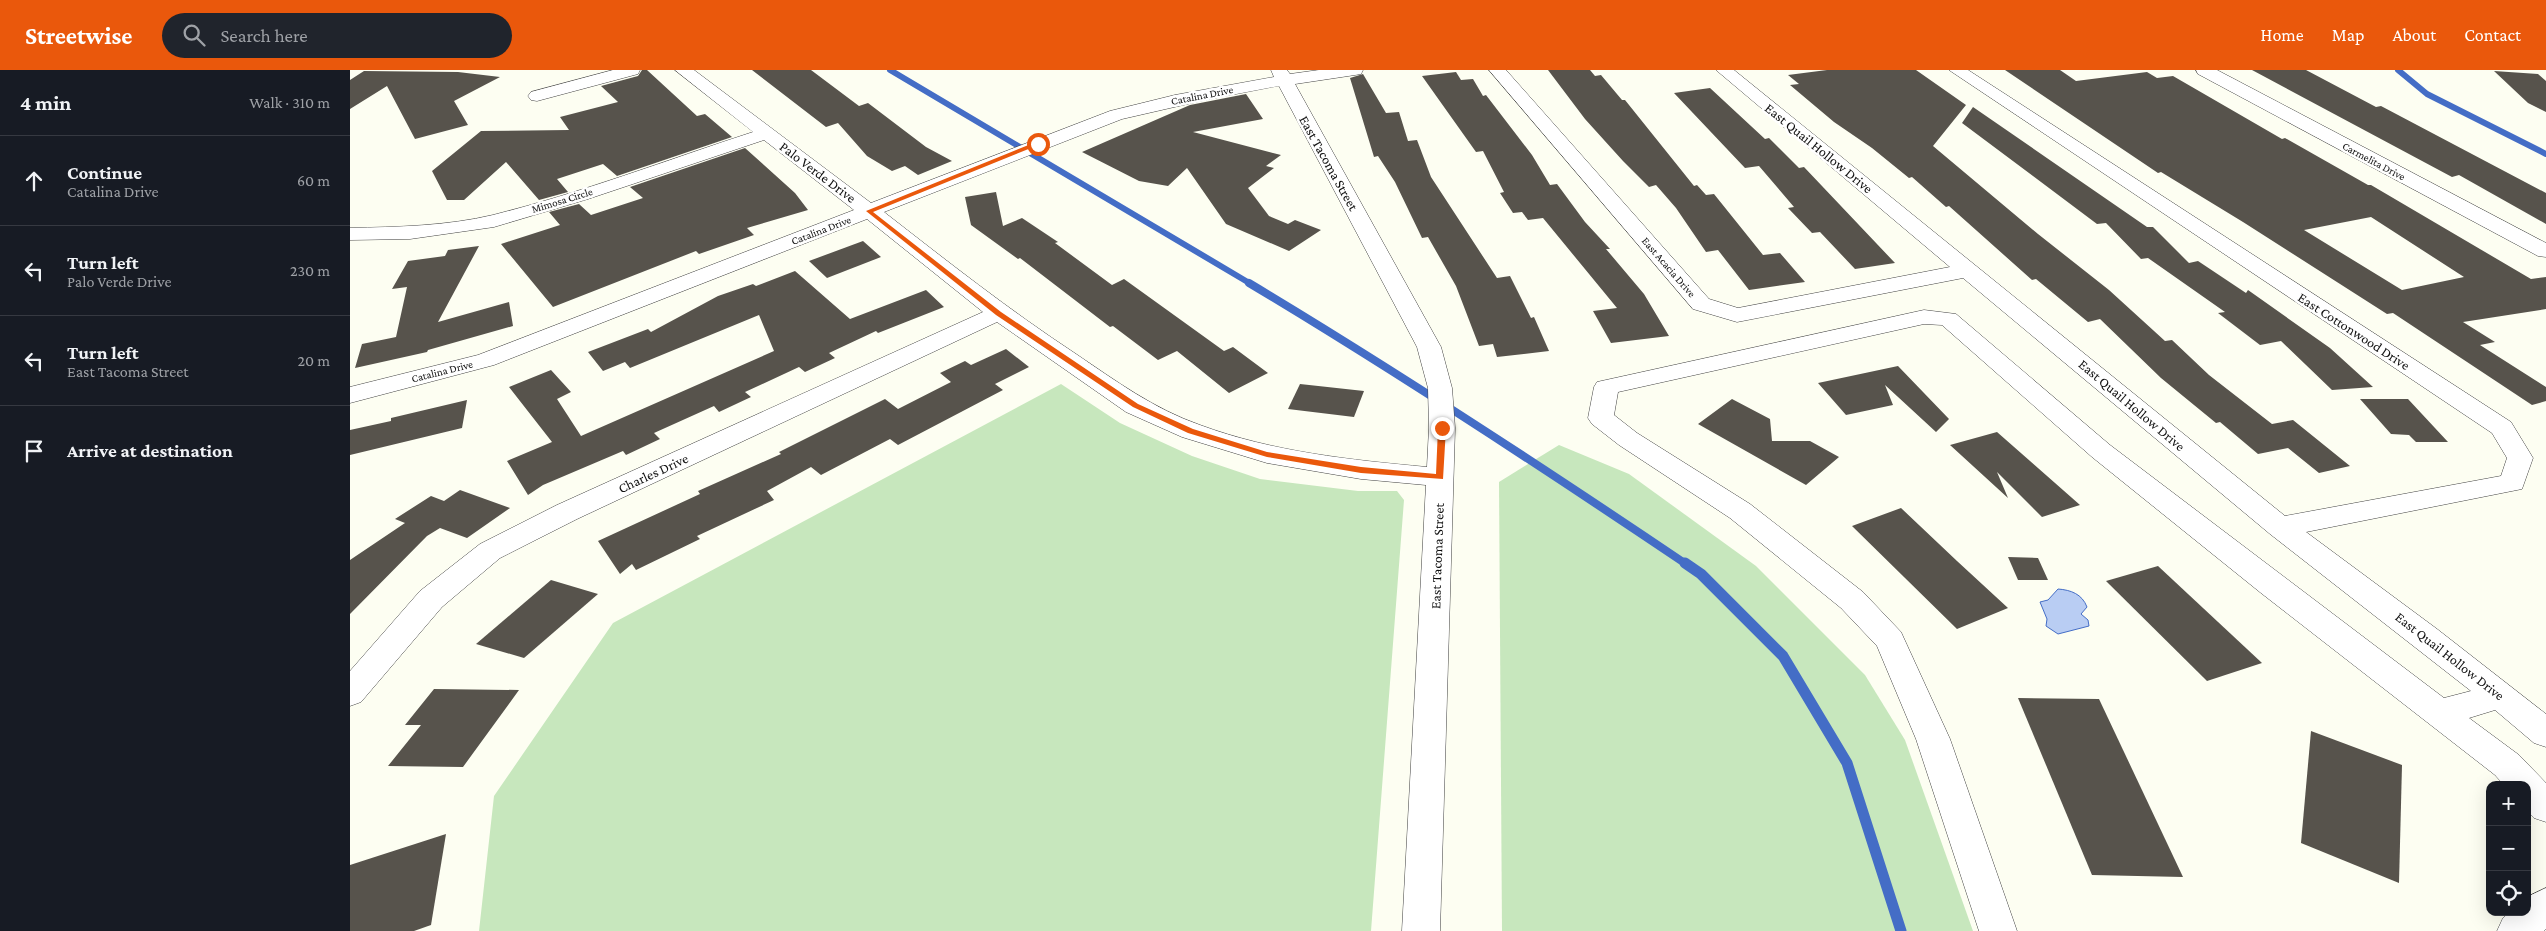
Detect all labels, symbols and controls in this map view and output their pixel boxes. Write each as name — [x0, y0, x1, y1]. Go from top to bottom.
search box — [162, 13, 512, 58]
icon: search — [180, 21, 208, 49]
text: Streetwise — [25, 22, 132, 49]
text: Search here — [220, 25, 308, 46]
text: Home — [2261, 25, 2304, 45]
text: Map — [2332, 25, 2364, 45]
text: About — [2392, 25, 2436, 45]
text: Contact — [2464, 25, 2521, 45]
street label: Catalina Drive — [1170, 83, 1234, 107]
text: 4 min — [20, 91, 71, 115]
text: Walk · 310 m — [249, 94, 330, 111]
street label: East Quail Hollow Drive — [1762, 100, 1876, 196]
street label: East Tacoma Street — [1296, 113, 1362, 214]
route start — [1027, 133, 1050, 156]
street label: Palo Verde Drive — [777, 138, 859, 206]
street label: Carmelita Drive — [2340, 139, 2408, 183]
text: Continue — [67, 162, 142, 183]
icon: ahead — [20, 167, 48, 195]
text: 60 m — [297, 172, 330, 189]
text: Catalina Drive — [67, 183, 159, 200]
street label: Mimosa Circle — [530, 185, 594, 215]
street label: Catalina Drive — [789, 213, 853, 247]
street label: East Acacia Drive — [1640, 235, 1698, 300]
text: Turn left — [67, 252, 139, 273]
icon: left — [20, 257, 48, 285]
text: 230 m — [290, 262, 330, 279]
text: Palo Verde Drive — [67, 273, 171, 290]
street label: East Cottonwood Drive — [2295, 289, 2413, 373]
text: Turn left — [67, 342, 139, 363]
icon: left — [20, 347, 48, 375]
text: 20 m — [297, 352, 330, 369]
street label: East Quail Hollow Drive — [2076, 356, 2188, 454]
street label: Catalina Drive — [410, 358, 474, 384]
text: East Tacoma Street — [67, 363, 188, 380]
route end — [1431, 417, 1454, 440]
icon: arrive — [20, 437, 48, 465]
text: Arrive at destination — [67, 440, 233, 461]
street label: Charles Drive — [615, 450, 691, 496]
street label: East Tacoma Street — [1427, 502, 1447, 609]
street label: East Quail Hollow Drive — [2392, 608, 2508, 704]
map controls — [2486, 781, 2531, 916]
button: + — [2486, 781, 2531, 826]
button: − — [2486, 826, 2531, 871]
button: locate — [2486, 871, 2531, 916]

